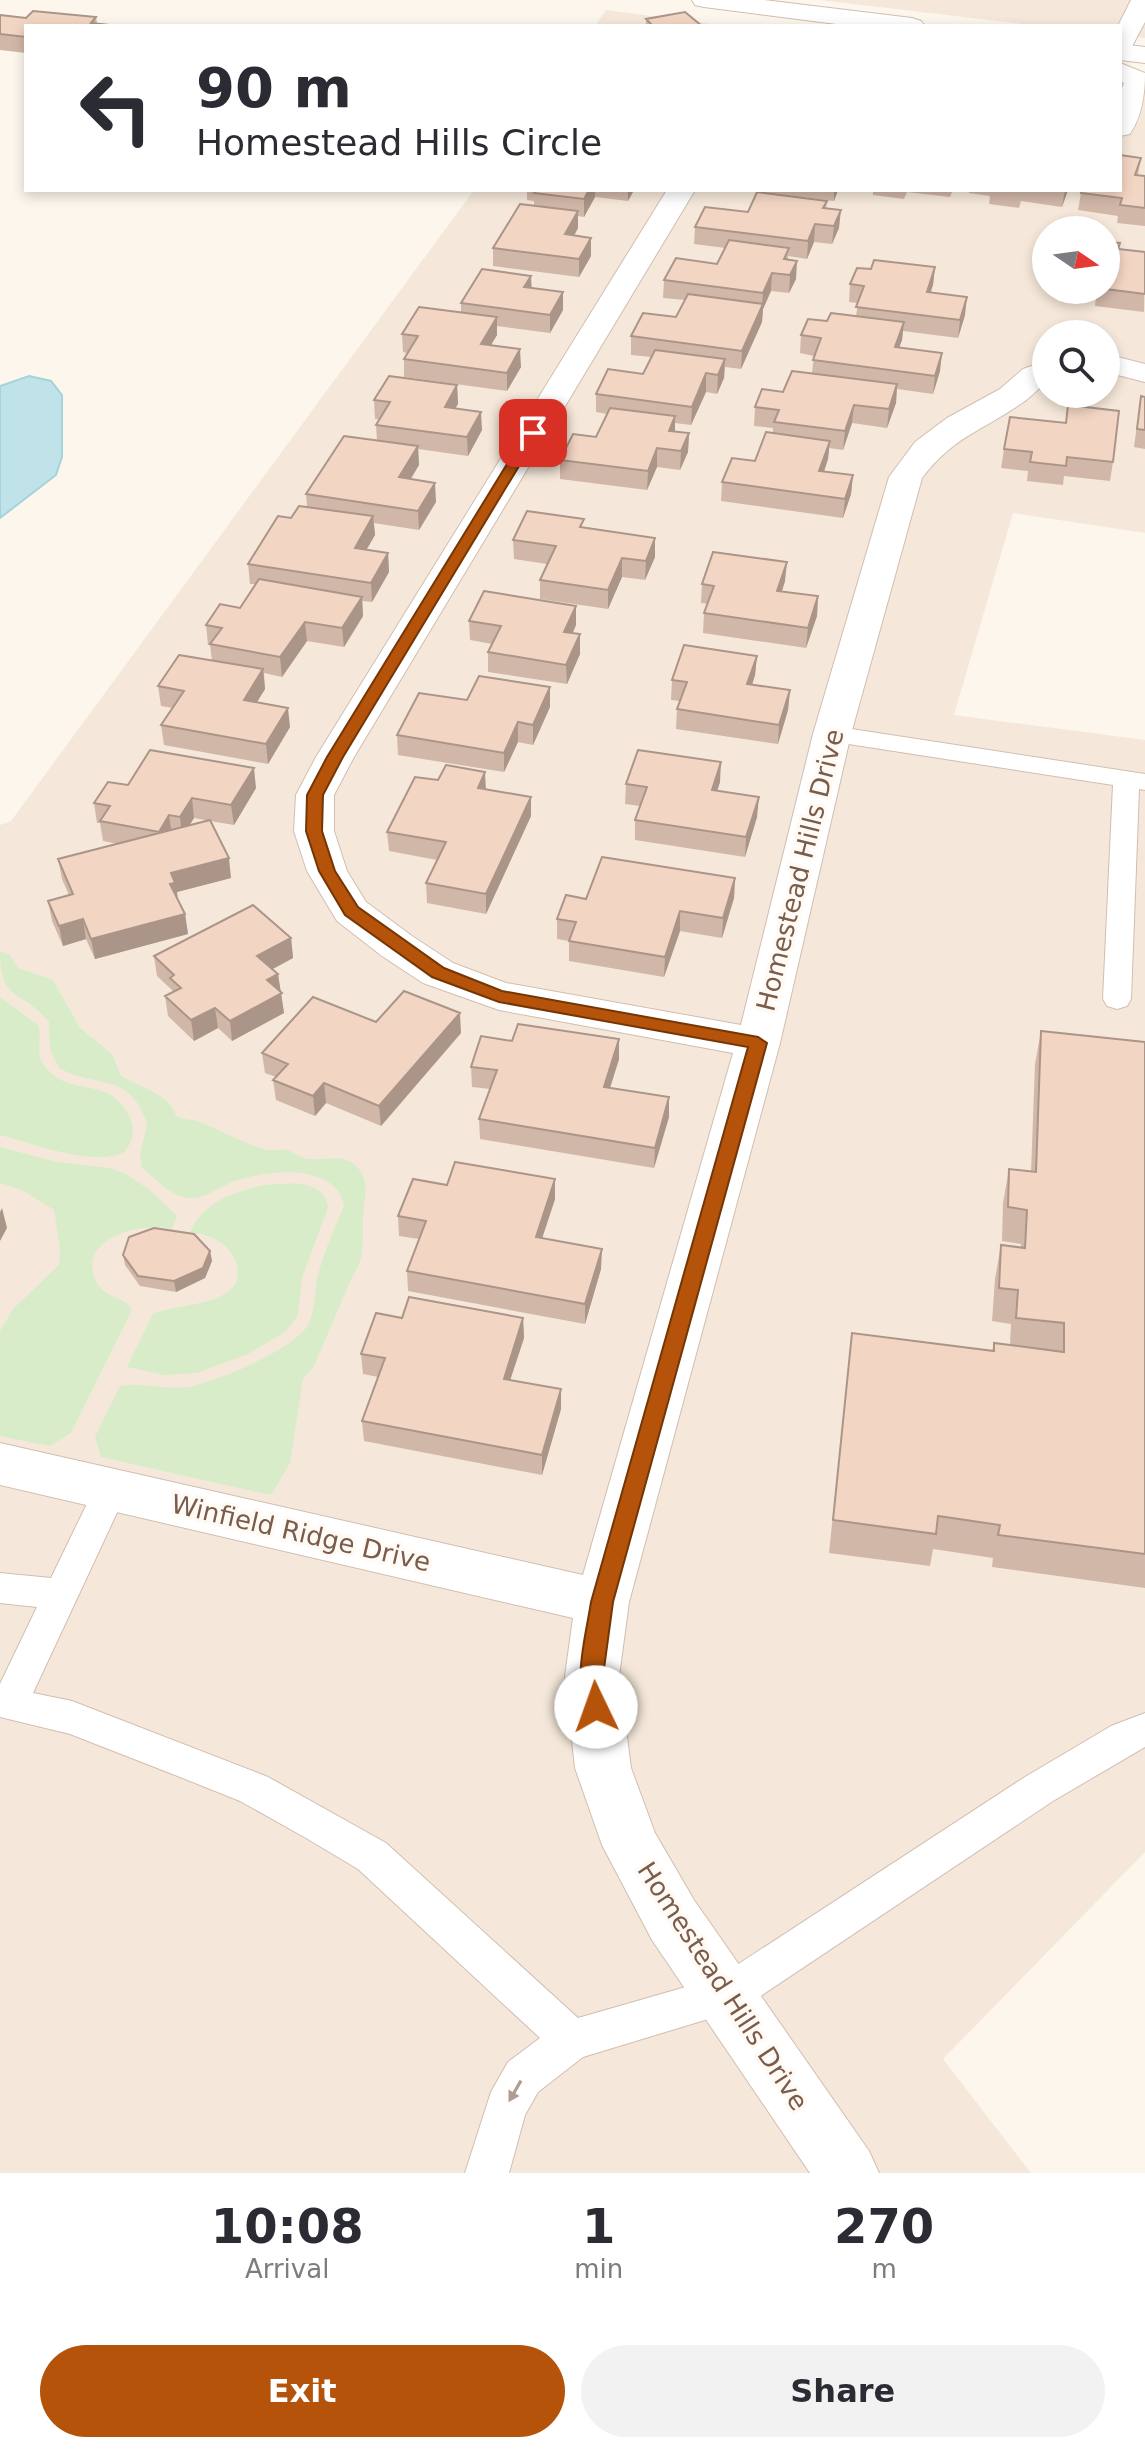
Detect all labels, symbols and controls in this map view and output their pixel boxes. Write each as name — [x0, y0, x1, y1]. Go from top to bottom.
text: 90 m — [196, 55, 352, 120]
icon: left — [64, 56, 168, 160]
text: Homestead Hills Circle — [196, 122, 602, 163]
north arrow — [1032, 216, 1120, 304]
map controls — [1032, 216, 1120, 408]
button: search — [1032, 320, 1120, 408]
pin — [499, 399, 567, 467]
icon: arrive — [511, 411, 555, 455]
street label: Homestead Hills Drive — [750, 726, 850, 1014]
street label: Winfield Ridge Drive — [168, 1489, 434, 1577]
position arrow — [554, 1665, 638, 1749]
street label: Homestead Hills Drive — [632, 1856, 814, 2116]
one-way arrow — [508, 2080, 522, 2103]
text: 10:08 — [211, 2198, 364, 2254]
text: 1 — [582, 2198, 615, 2254]
text: 270 — [834, 2198, 934, 2254]
text: Arrival — [245, 2254, 329, 2284]
text: min — [574, 2254, 623, 2284]
text: m — [871, 2254, 897, 2284]
button: Exit — [40, 2345, 565, 2437]
button: Share — [581, 2345, 1105, 2437]

